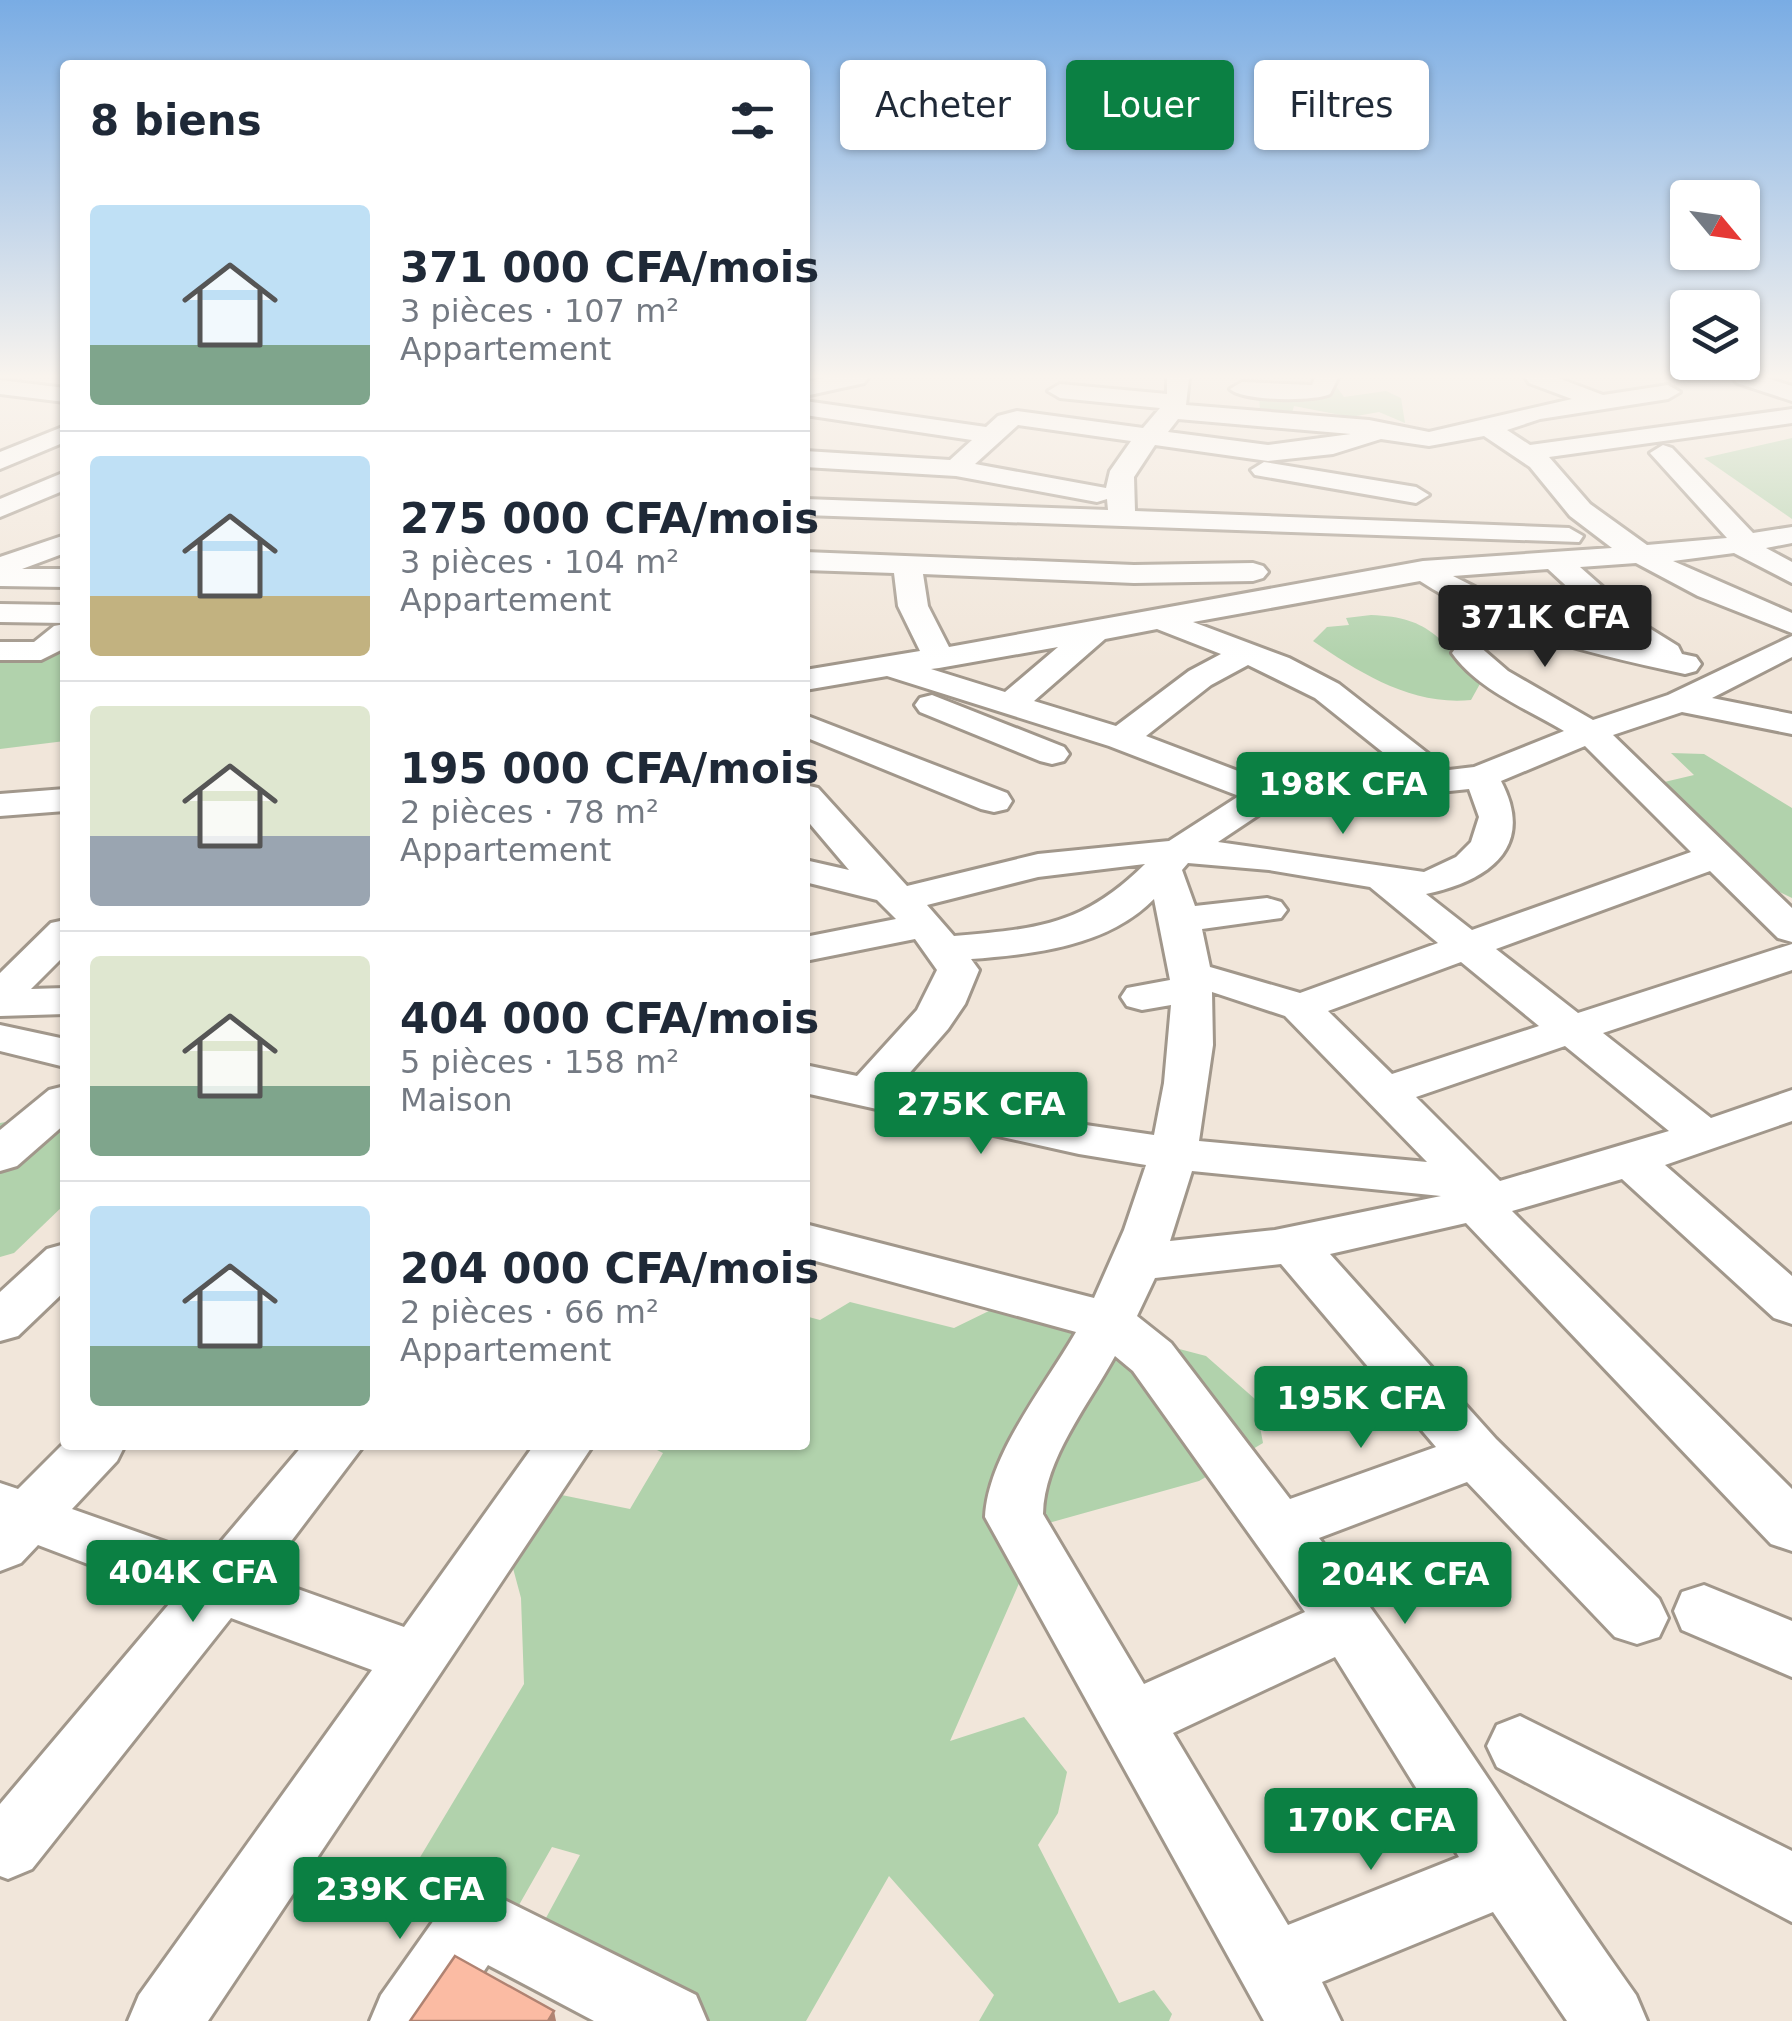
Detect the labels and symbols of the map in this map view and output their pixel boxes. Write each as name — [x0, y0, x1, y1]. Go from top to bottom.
north arrow — [1670, 180, 1760, 270]
pin: 371K CFA — [1442, 585, 1648, 670]
pin: 198K CFA — [1240, 752, 1446, 837]
pin: 275K CFA — [878, 1072, 1084, 1157]
pin: 195K CFA — [1258, 1366, 1464, 1451]
pin: 404K CFA — [90, 1540, 296, 1625]
pin: 204K CFA — [1302, 1542, 1508, 1627]
pin: 170K CFA — [1268, 1788, 1474, 1873]
pin: 239K CFA — [297, 1857, 503, 1942]

